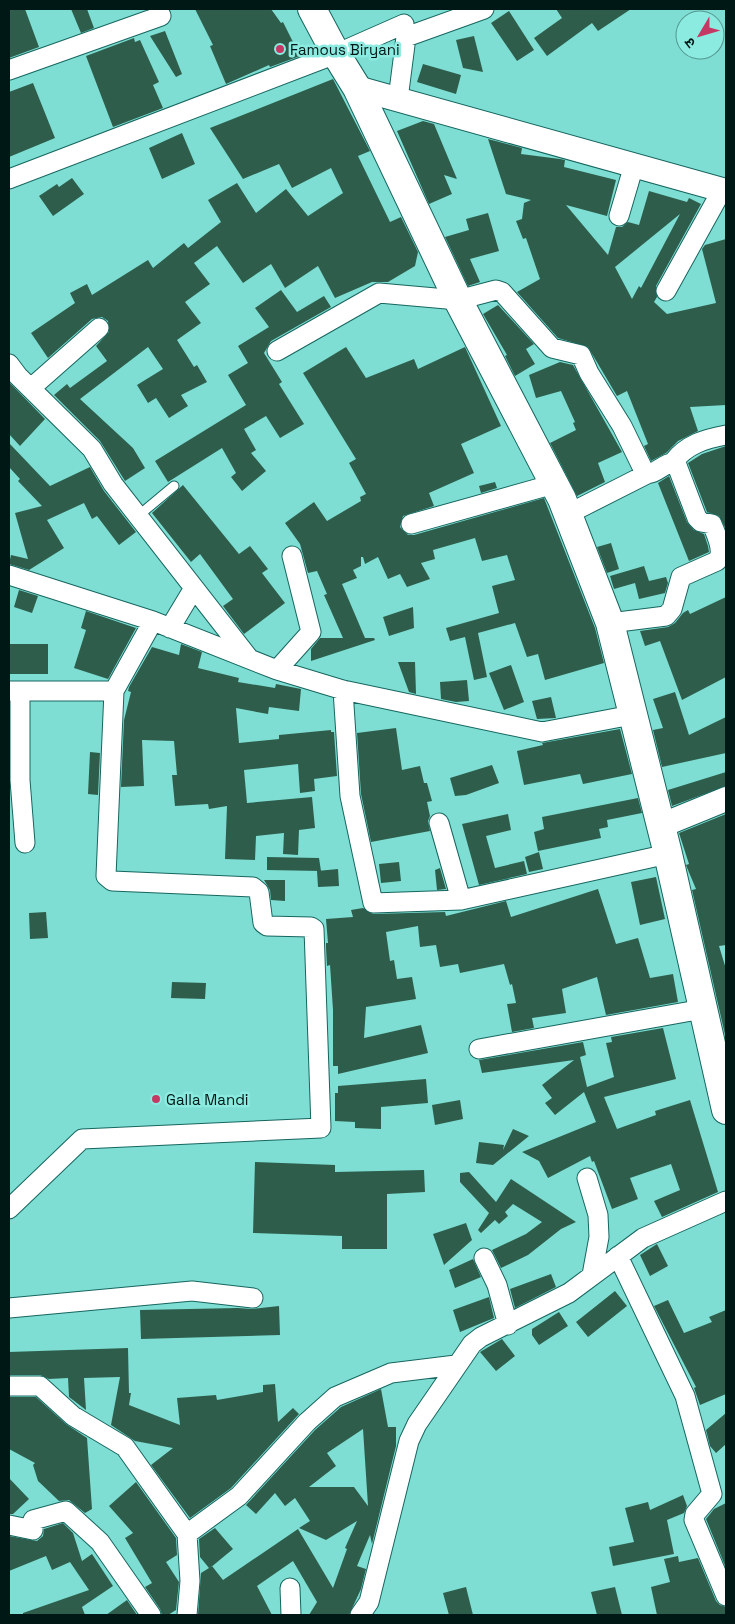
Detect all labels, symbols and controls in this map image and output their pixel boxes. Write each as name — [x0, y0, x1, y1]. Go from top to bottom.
north arrow — [675, 10, 725, 60]
text: उ — [680, 34, 699, 52]
place label: Famous Biryani — [290, 40, 400, 59]
marker: Famous Biryani — [274, 43, 286, 55]
place label: Galla Mandi — [166, 1090, 249, 1109]
marker: Galla Mandi — [150, 1093, 162, 1105]

